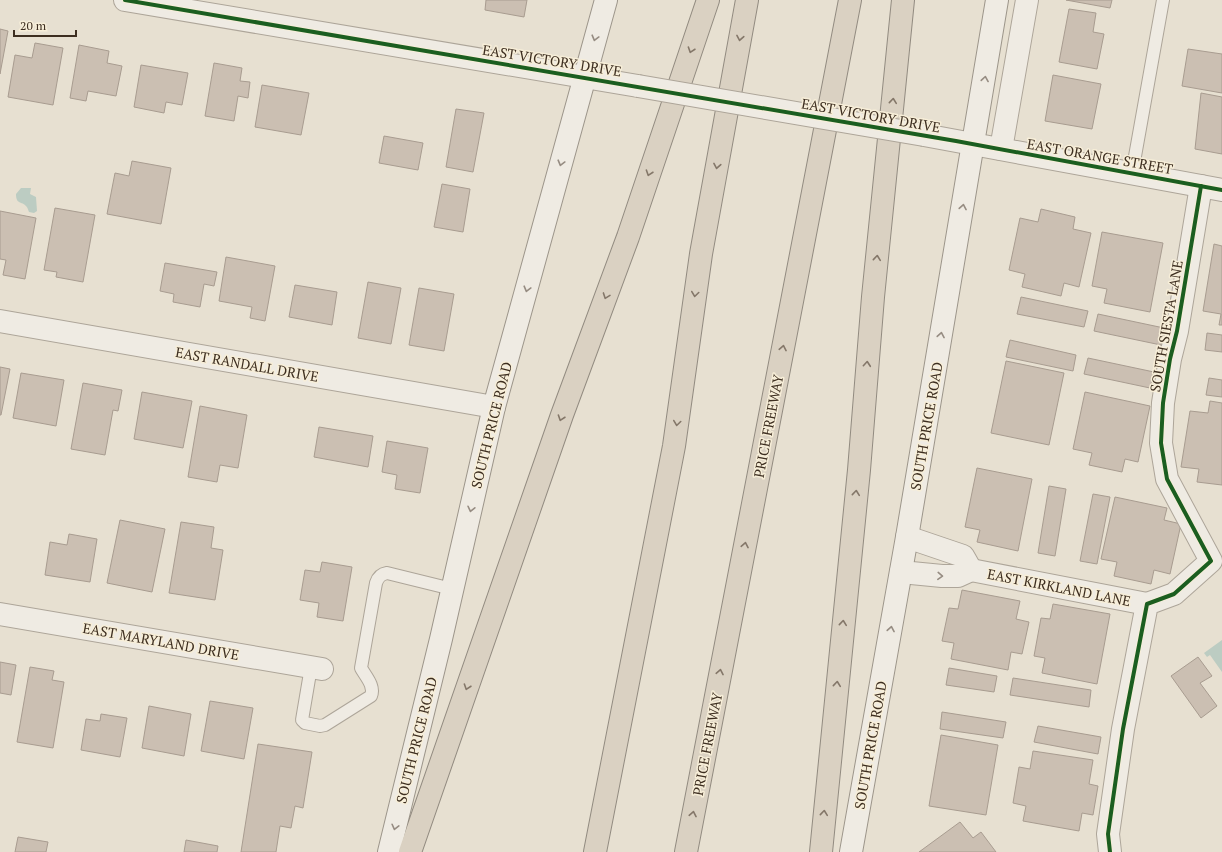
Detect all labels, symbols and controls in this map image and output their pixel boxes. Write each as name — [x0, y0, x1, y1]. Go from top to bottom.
scale bar — [14, 12, 76, 38]
text: 20 m — [20, 18, 47, 33]
one-way arrow — [591, 34, 600, 41]
one-way arrow — [736, 35, 745, 41]
street label: EAST VICTORY DRIVE — [481, 40, 623, 80]
one-way arrow — [687, 47, 696, 54]
one-way arrow — [980, 75, 988, 82]
street label: EAST VICTORY DRIVE — [800, 93, 942, 137]
one-way arrow — [888, 98, 897, 104]
street label: EAST ORANGE STREET — [1026, 134, 1175, 178]
one-way arrow — [557, 159, 566, 166]
one-way arrow — [713, 163, 721, 169]
one-way arrow — [646, 170, 654, 177]
one-way arrow — [959, 204, 967, 210]
one-way arrow — [872, 255, 881, 261]
street label: SOUTH SIESTA LANE — [1145, 259, 1187, 393]
one-way arrow — [523, 285, 532, 292]
one-way arrow — [691, 291, 700, 297]
one-way arrow — [603, 293, 611, 300]
one-way arrow — [937, 332, 945, 338]
street label: EAST RANDALL DRIVE — [174, 342, 320, 386]
one-way arrow — [778, 345, 787, 351]
street label: SOUTH PRICE ROAD — [466, 360, 516, 490]
street label: SOUTH PRICE ROAD — [905, 360, 947, 492]
one-way arrow — [863, 361, 872, 367]
street label: PRICE FREEWAY — [749, 372, 788, 479]
one-way arrow — [557, 414, 566, 421]
one-way arrow — [673, 420, 682, 426]
one-way arrow — [852, 490, 861, 496]
one-way arrow — [467, 506, 475, 513]
one-way arrow — [740, 541, 749, 548]
street label: EAST KIRKLAND LANE — [986, 564, 1132, 610]
one-way arrow — [937, 571, 943, 580]
street label: EAST MARYLAND DRIVE — [81, 618, 241, 664]
one-way arrow — [839, 620, 848, 626]
one-way arrow — [886, 626, 895, 632]
one-way arrow — [716, 669, 724, 675]
street label: SOUTH PRICE ROAD — [391, 675, 441, 805]
street label: SOUTH PRICE ROAD — [849, 679, 891, 811]
one-way arrow — [832, 681, 841, 687]
one-way arrow — [464, 684, 472, 691]
street label: PRICE FREEWAY — [688, 690, 727, 797]
one-way arrow — [820, 810, 829, 816]
one-way arrow — [689, 811, 697, 817]
one-way arrow — [392, 824, 400, 830]

